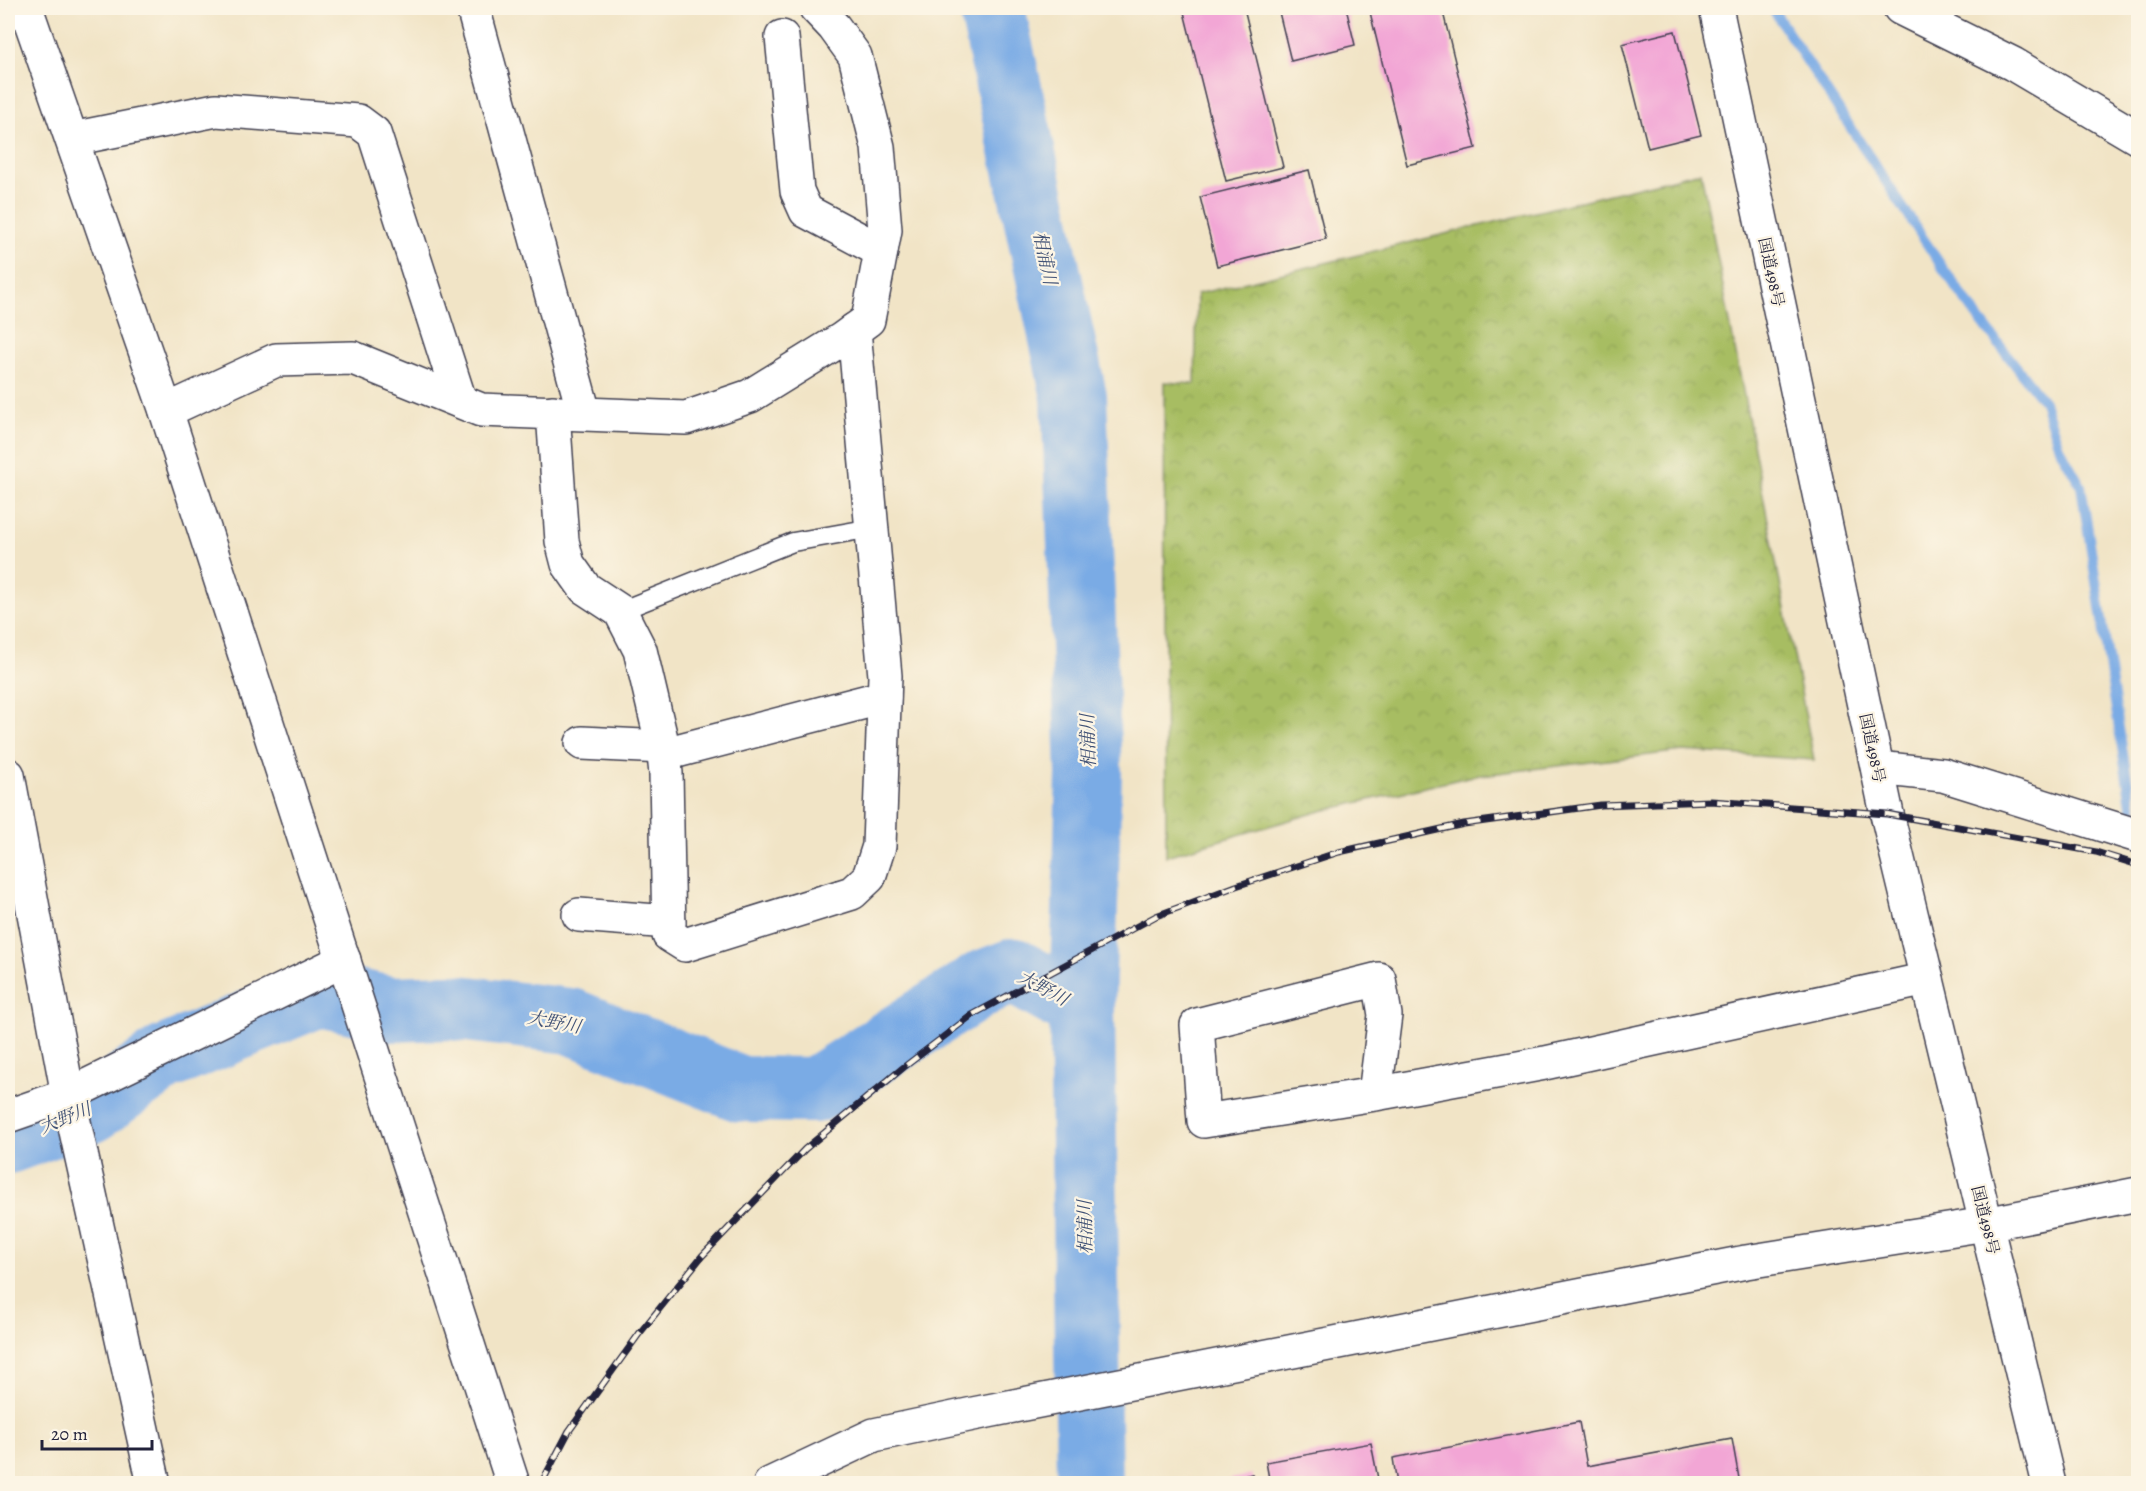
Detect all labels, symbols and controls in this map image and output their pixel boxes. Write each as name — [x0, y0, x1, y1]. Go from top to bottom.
water label: 相浦川 — [1028, 229, 1063, 289]
street label: 国道498号 — [1753, 236, 1789, 309]
water label: 相浦川 — [1075, 712, 1101, 768]
street label: 国道498号 — [1854, 712, 1890, 785]
water label: 大野川 — [1014, 965, 1074, 1012]
water label: 大野川 — [525, 1005, 585, 1039]
water label: 大野川 — [35, 1096, 96, 1139]
street label: 国道498号 — [1966, 1183, 2004, 1257]
water label: 相浦川 — [1072, 1198, 1097, 1254]
scale bar — [42, 1413, 152, 1451]
text: 20 m — [51, 1422, 88, 1446]

